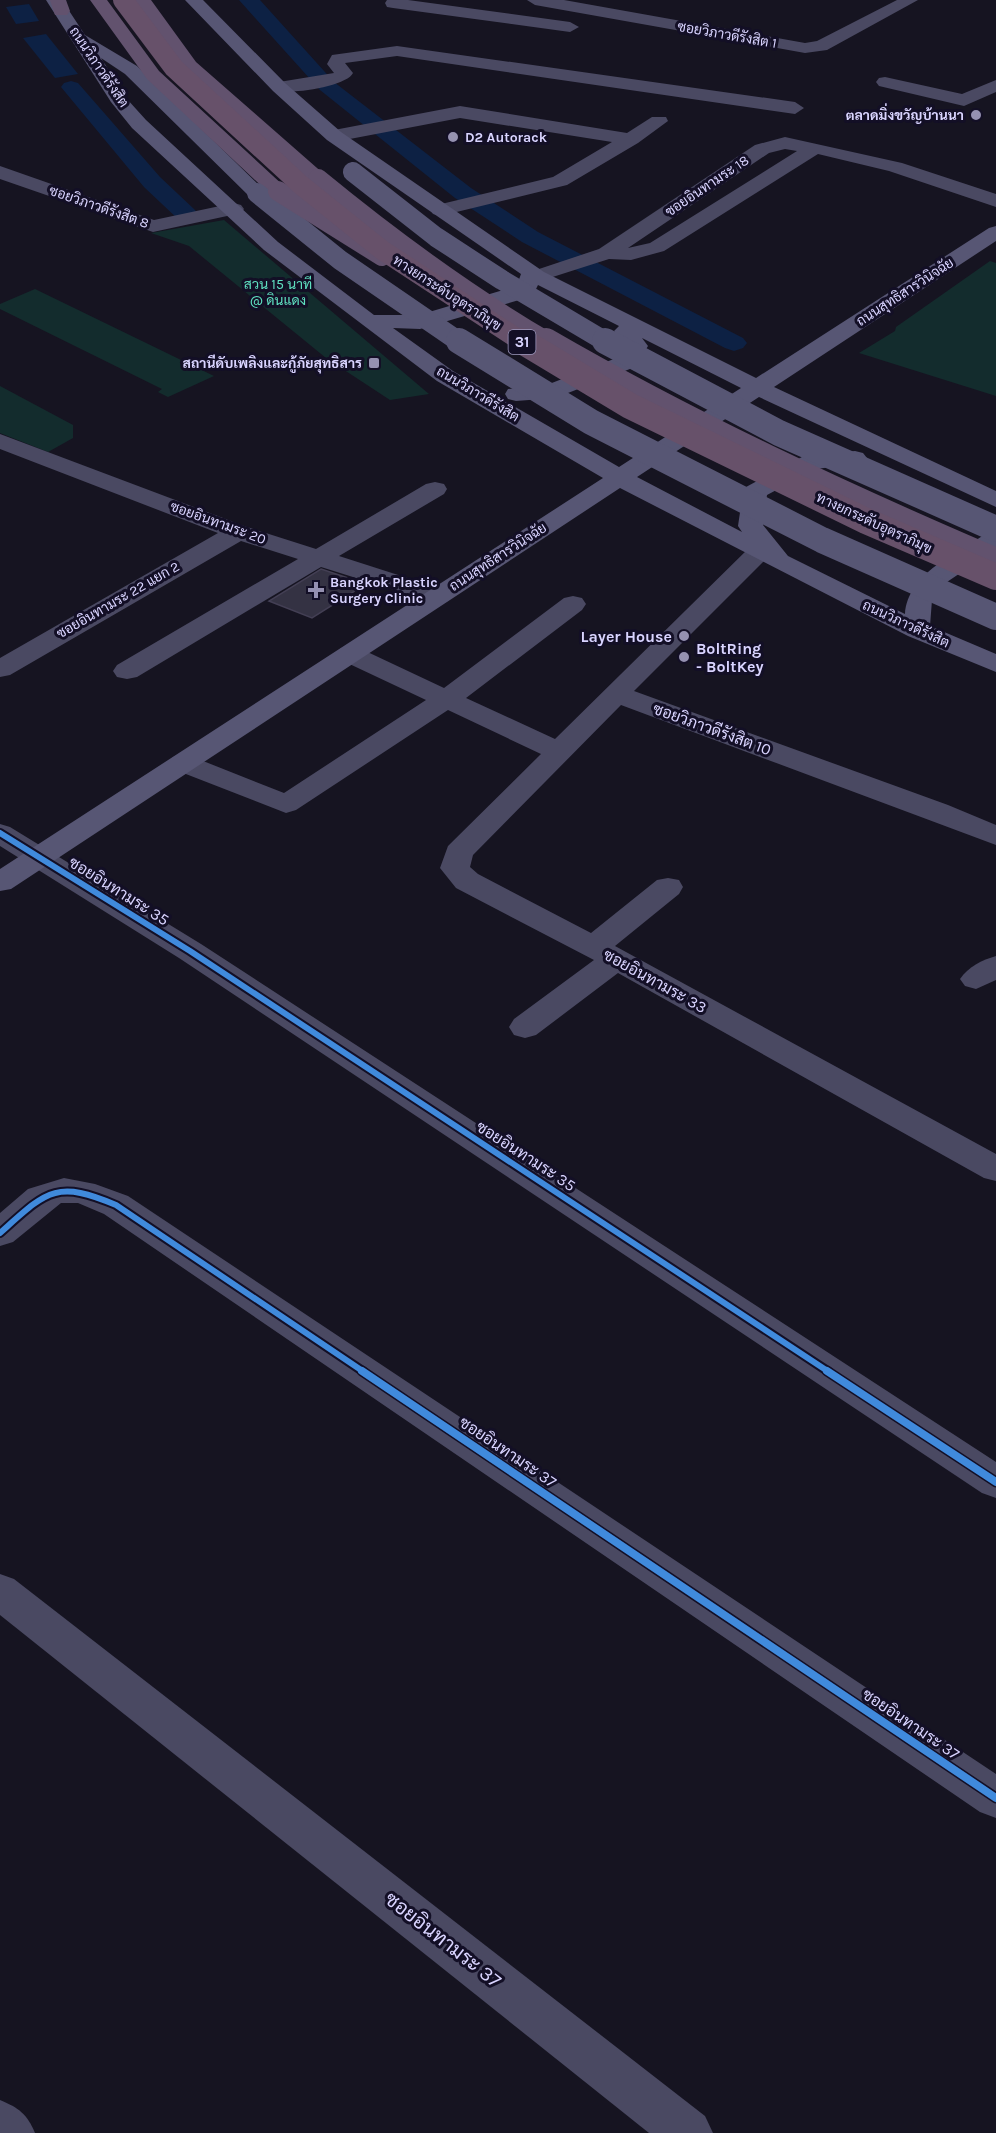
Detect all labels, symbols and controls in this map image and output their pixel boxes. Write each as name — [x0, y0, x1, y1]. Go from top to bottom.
street label: ซอยวิภาวดีรังสิต 1 — [676, 17, 778, 52]
street label: ถนนวิภาวดีรังสิต — [66, 23, 133, 111]
place label: ตลาดมิ่งขวัญบ้านนา — [846, 103, 964, 124]
marker: ตลาดมิ่งขวัญบ้านนา — [969, 108, 983, 122]
place label: D2 Autorack — [465, 129, 548, 146]
marker: D2 Autorack — [446, 130, 460, 144]
street label: ซอยอินทามระ 18 — [662, 152, 752, 220]
street label: ซอยวิภาวดีรังสิต 8 — [47, 181, 152, 232]
street label: ทางยกระดับอุตราภิมุข — [389, 252, 504, 335]
street label: ถนนสุทธิสารวินิจฉัย — [853, 254, 957, 331]
park label: สวน 15 นาที @ ดินแดง — [244, 275, 312, 309]
road number: 31 — [508, 330, 536, 354]
place label: สถานีดับเพลิงและกู้ภัยสุทธิสาร — [183, 354, 362, 374]
marker: สถานีดับเพลิงและกู้ภัยสุทธิสาร — [367, 356, 381, 370]
street label: ถนนวิภาวดีรังสิต — [433, 362, 523, 425]
street label: ทางยกระดับอุตราภิมุข — [813, 489, 935, 558]
street label: ซอยอินทามระ 20 — [168, 498, 268, 548]
street label: ถนนสุทธิสารวินิจฉัย — [446, 519, 550, 596]
street label: ซอยอินทามระ 22 แยก 2 — [53, 558, 183, 642]
place label: Bangkok Plastic Surgery Clinic — [330, 574, 438, 607]
marker: Bangkok Plastic Surgery Clinic — [307, 581, 325, 599]
street label: ถนนวิภาวดีรังสิต — [860, 596, 953, 652]
place label: Layer House — [581, 627, 672, 646]
marker: Layer House — [677, 629, 691, 643]
place label: BoltRing - BoltKey — [696, 639, 764, 676]
marker: BoltRing - BoltKey — [677, 650, 691, 664]
street label: ซอยวิภาวดีรังสิต 10 — [650, 697, 774, 759]
street label: ซอยอินทามระ 35 — [65, 853, 173, 929]
street label: ซอยอินทามระ 33 — [600, 945, 710, 1017]
street label: ซอยอินทามระ 35 — [473, 1117, 579, 1195]
street label: ซอยอินทามระ 37 — [456, 1412, 561, 1492]
street label: ซอยอินทามระ 37 — [859, 1684, 964, 1764]
street label: ซอยอินทามระ 37 — [380, 1887, 507, 1993]

